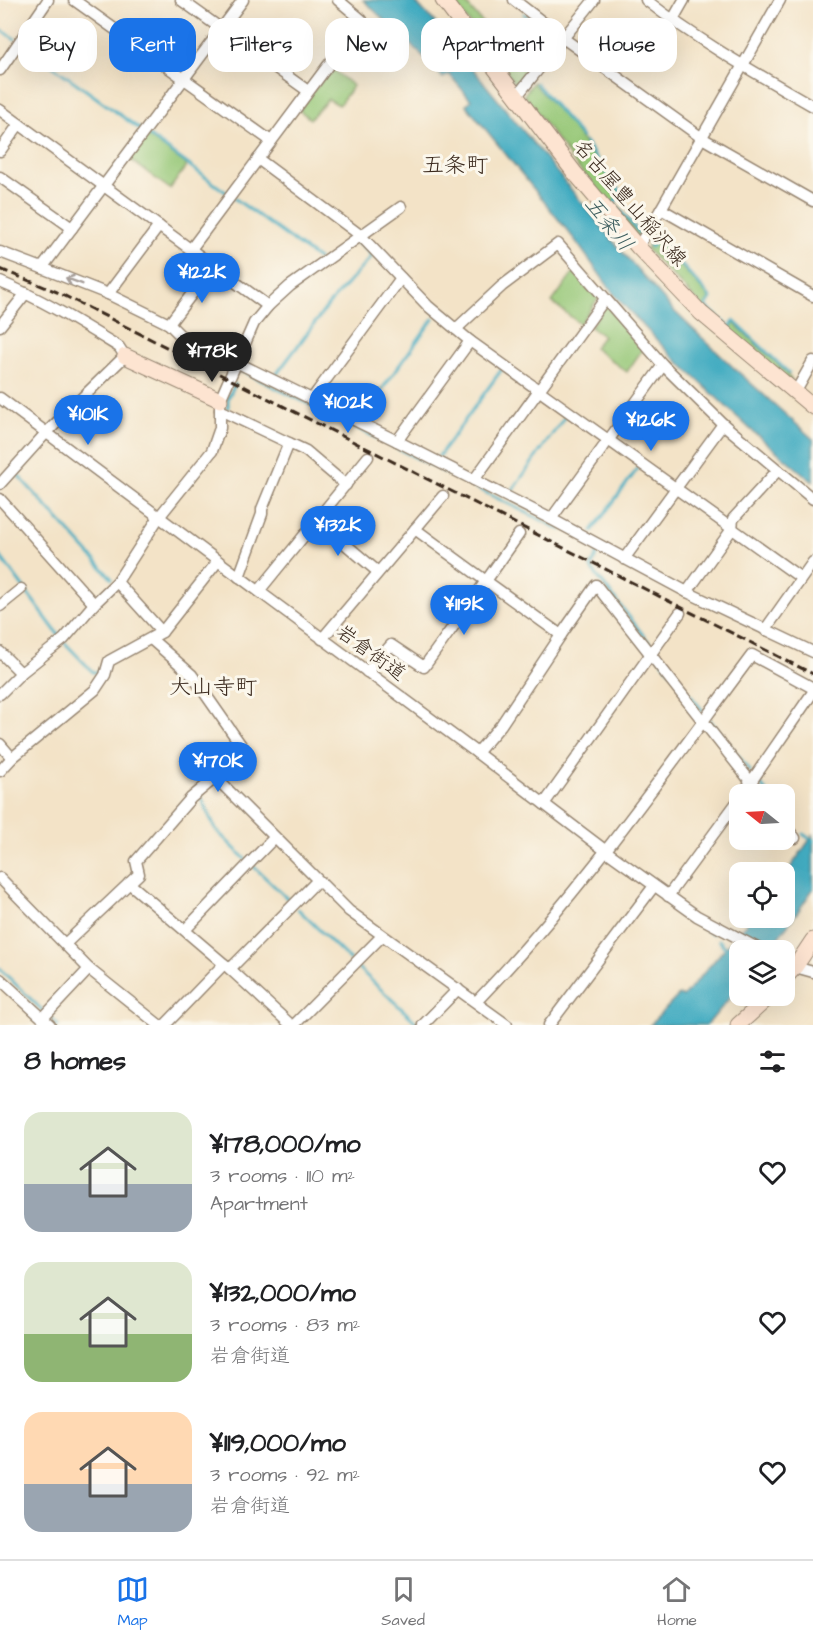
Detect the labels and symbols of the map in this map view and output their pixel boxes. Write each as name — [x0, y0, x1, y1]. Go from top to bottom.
street label: 名古屋豊山稲沢線 — [567, 133, 693, 273]
district label: 五条町 — [422, 150, 488, 181]
water label: 五条川 — [578, 190, 640, 258]
pin: ¥122K — [160, 253, 244, 304]
one-way arrow — [65, 275, 83, 286]
pin: ¥178K — [170, 332, 254, 383]
pin: ¥102K — [306, 383, 390, 434]
pin: ¥101K — [46, 395, 130, 446]
pin: ¥126K — [609, 401, 693, 452]
pin: ¥132K — [296, 506, 380, 557]
pin: ¥119K — [422, 585, 506, 636]
street label: 岩倉街道 — [330, 618, 412, 688]
district label: 大山寺町 — [169, 672, 257, 703]
pin: ¥170K — [176, 742, 260, 793]
north arrow — [729, 784, 795, 850]

